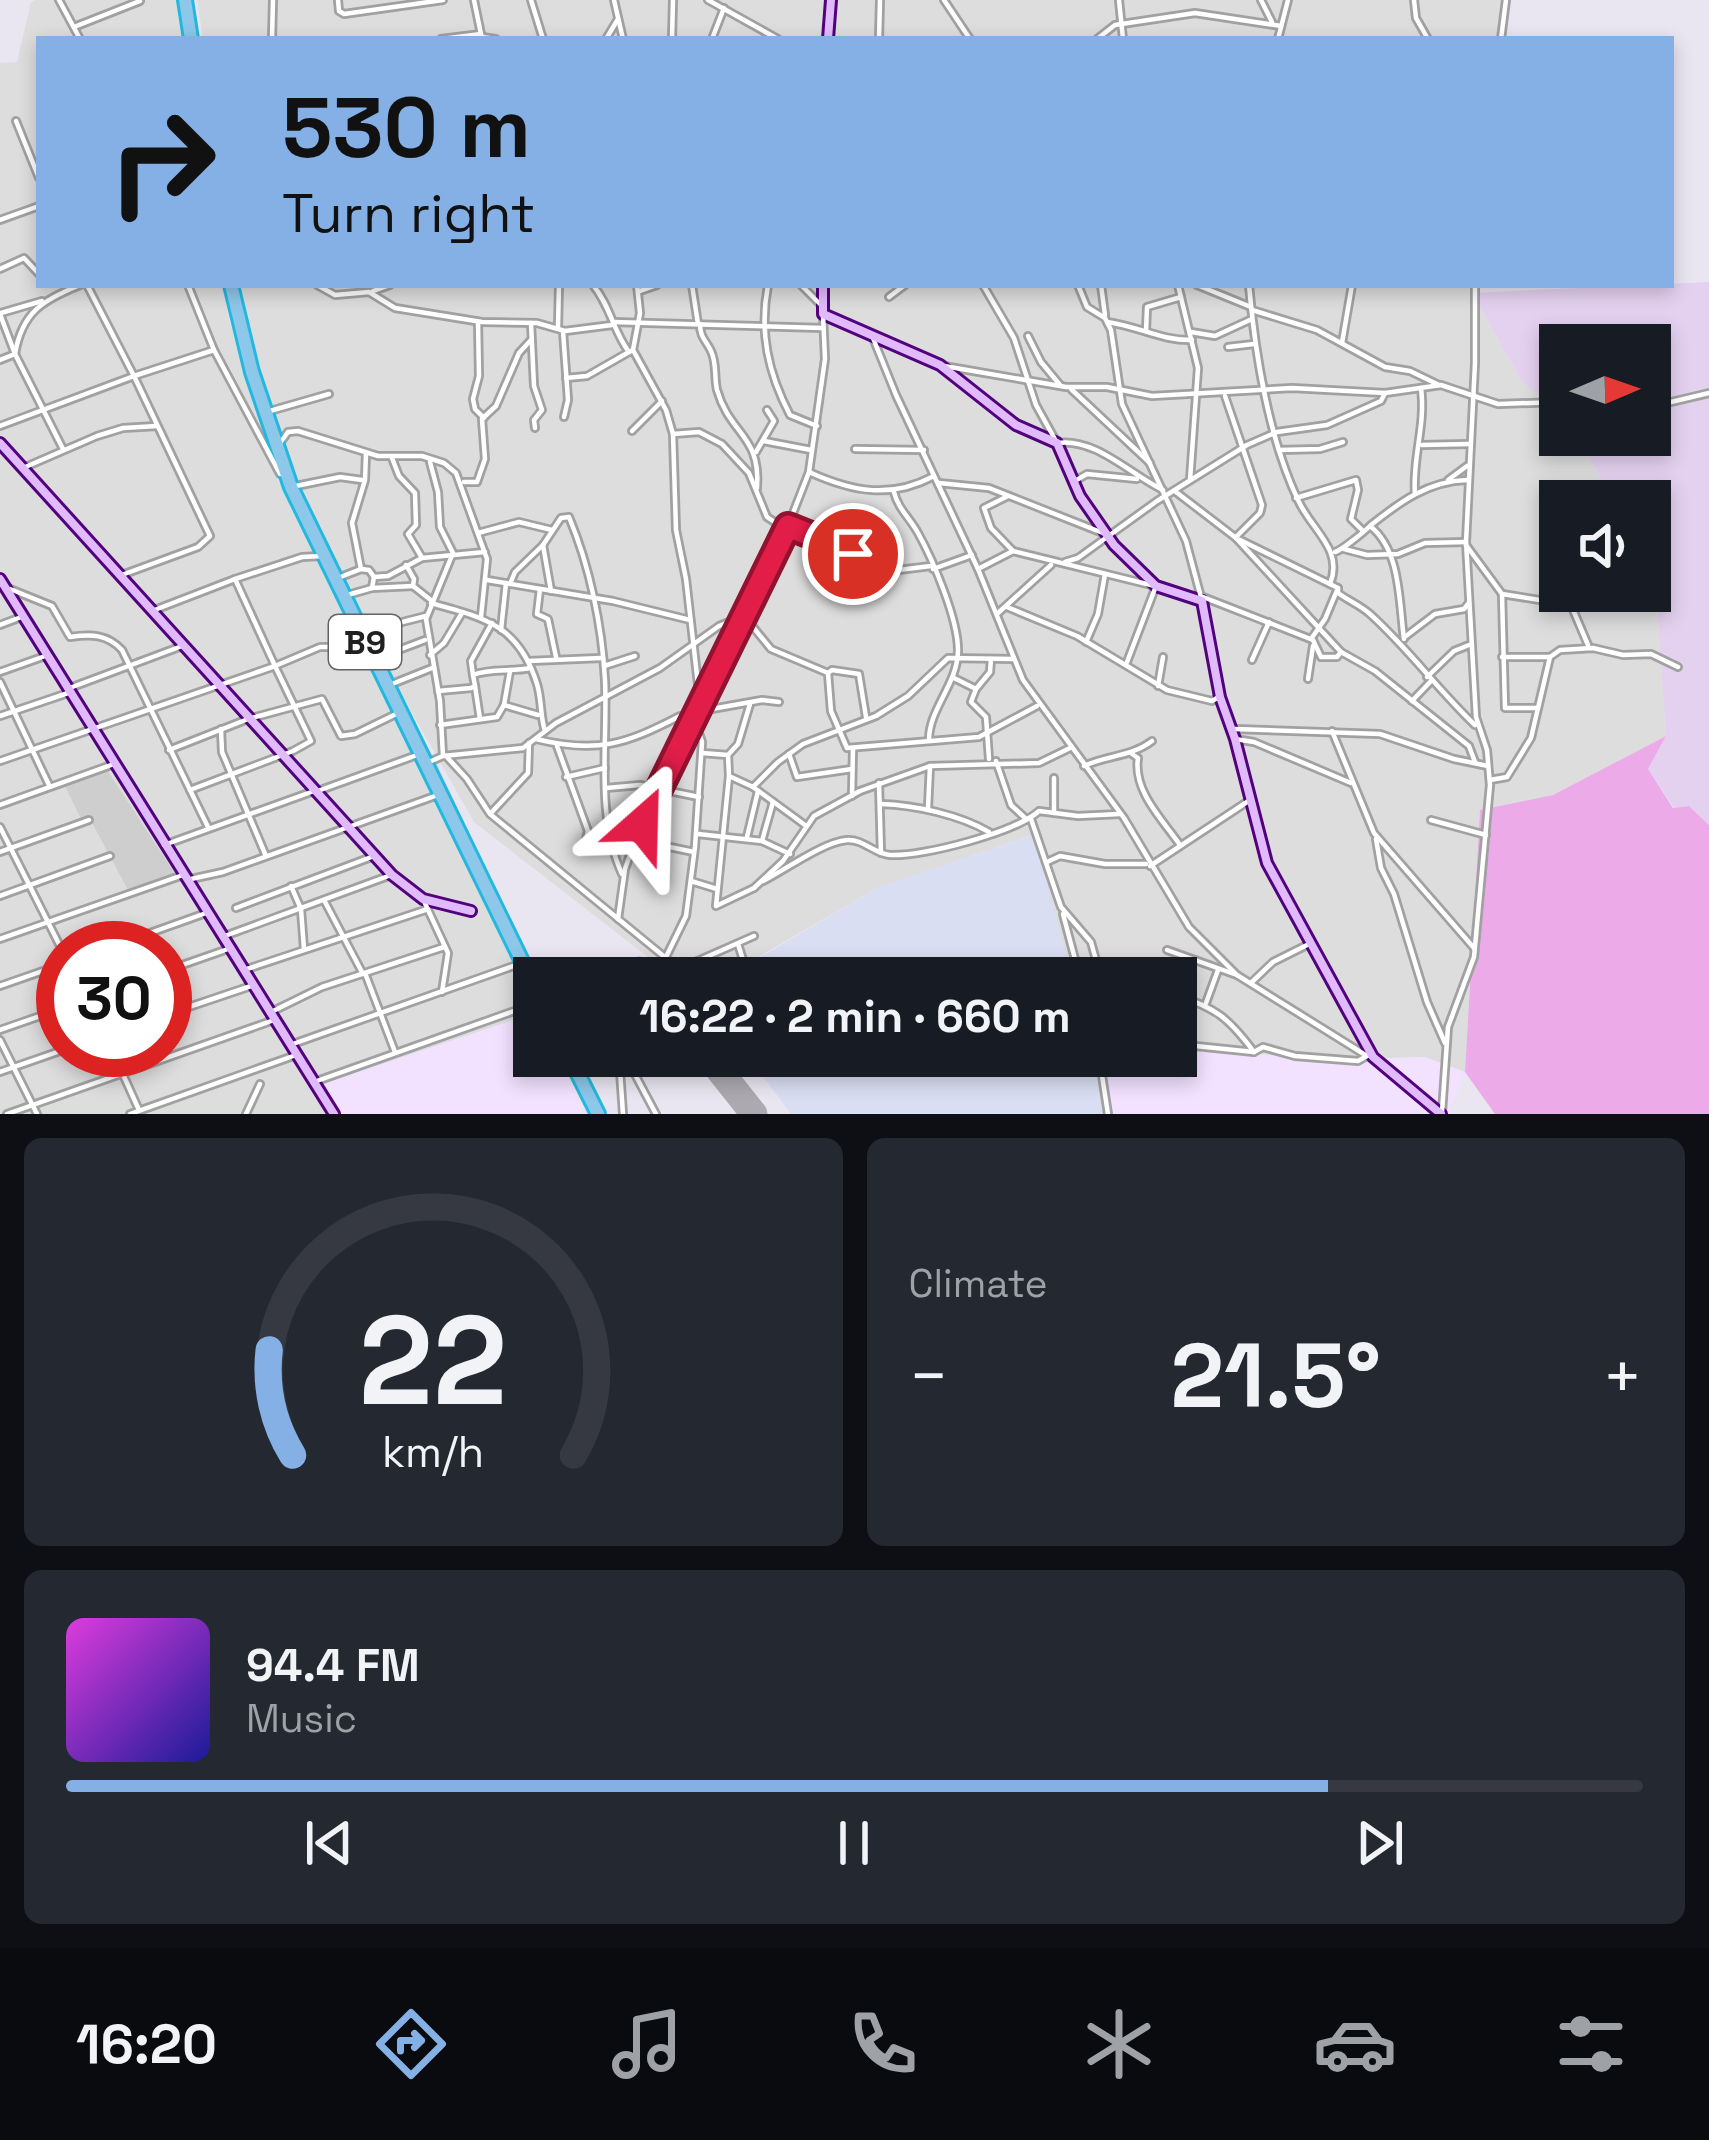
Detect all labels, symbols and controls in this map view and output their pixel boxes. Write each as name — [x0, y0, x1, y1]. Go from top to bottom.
text: 530 m — [282, 74, 531, 182]
icon: right — [84, 84, 240, 240]
text: Turn right — [282, 179, 535, 248]
north arrow — [1539, 324, 1671, 456]
map controls — [1539, 324, 1671, 612]
button: sound — [1539, 480, 1671, 612]
pin — [802, 503, 904, 605]
icon: arrive — [820, 521, 886, 587]
road number: B9 — [329, 615, 401, 669]
position arrow — [579, 761, 705, 887]
speed limit sign: 30 — [36, 921, 192, 1077]
text: 16:22 · 2 min · 660 m — [639, 988, 1071, 1045]
text: Climate — [909, 1259, 1048, 1308]
text: 22 — [359, 1281, 507, 1440]
text: 21.5° — [1171, 1318, 1381, 1433]
text: − — [909, 1334, 949, 1418]
text: + — [1602, 1334, 1643, 1418]
text: km/h — [382, 1425, 484, 1480]
text: 94.4 FM — [246, 1637, 420, 1694]
text: Music — [246, 1694, 357, 1743]
icon: previous — [296, 1810, 362, 1876]
icon: pause — [821, 1810, 887, 1876]
icon: next — [1347, 1810, 1413, 1876]
icon: directions — [369, 2002, 453, 2086]
icon: music — [605, 2002, 689, 2086]
icon: phone — [841, 2002, 925, 2086]
icon: climate — [1077, 2002, 1161, 2086]
icon: car — [1313, 2002, 1397, 2086]
icon: filters — [1549, 2002, 1633, 2086]
text: 16:20 — [76, 2010, 217, 2079]

